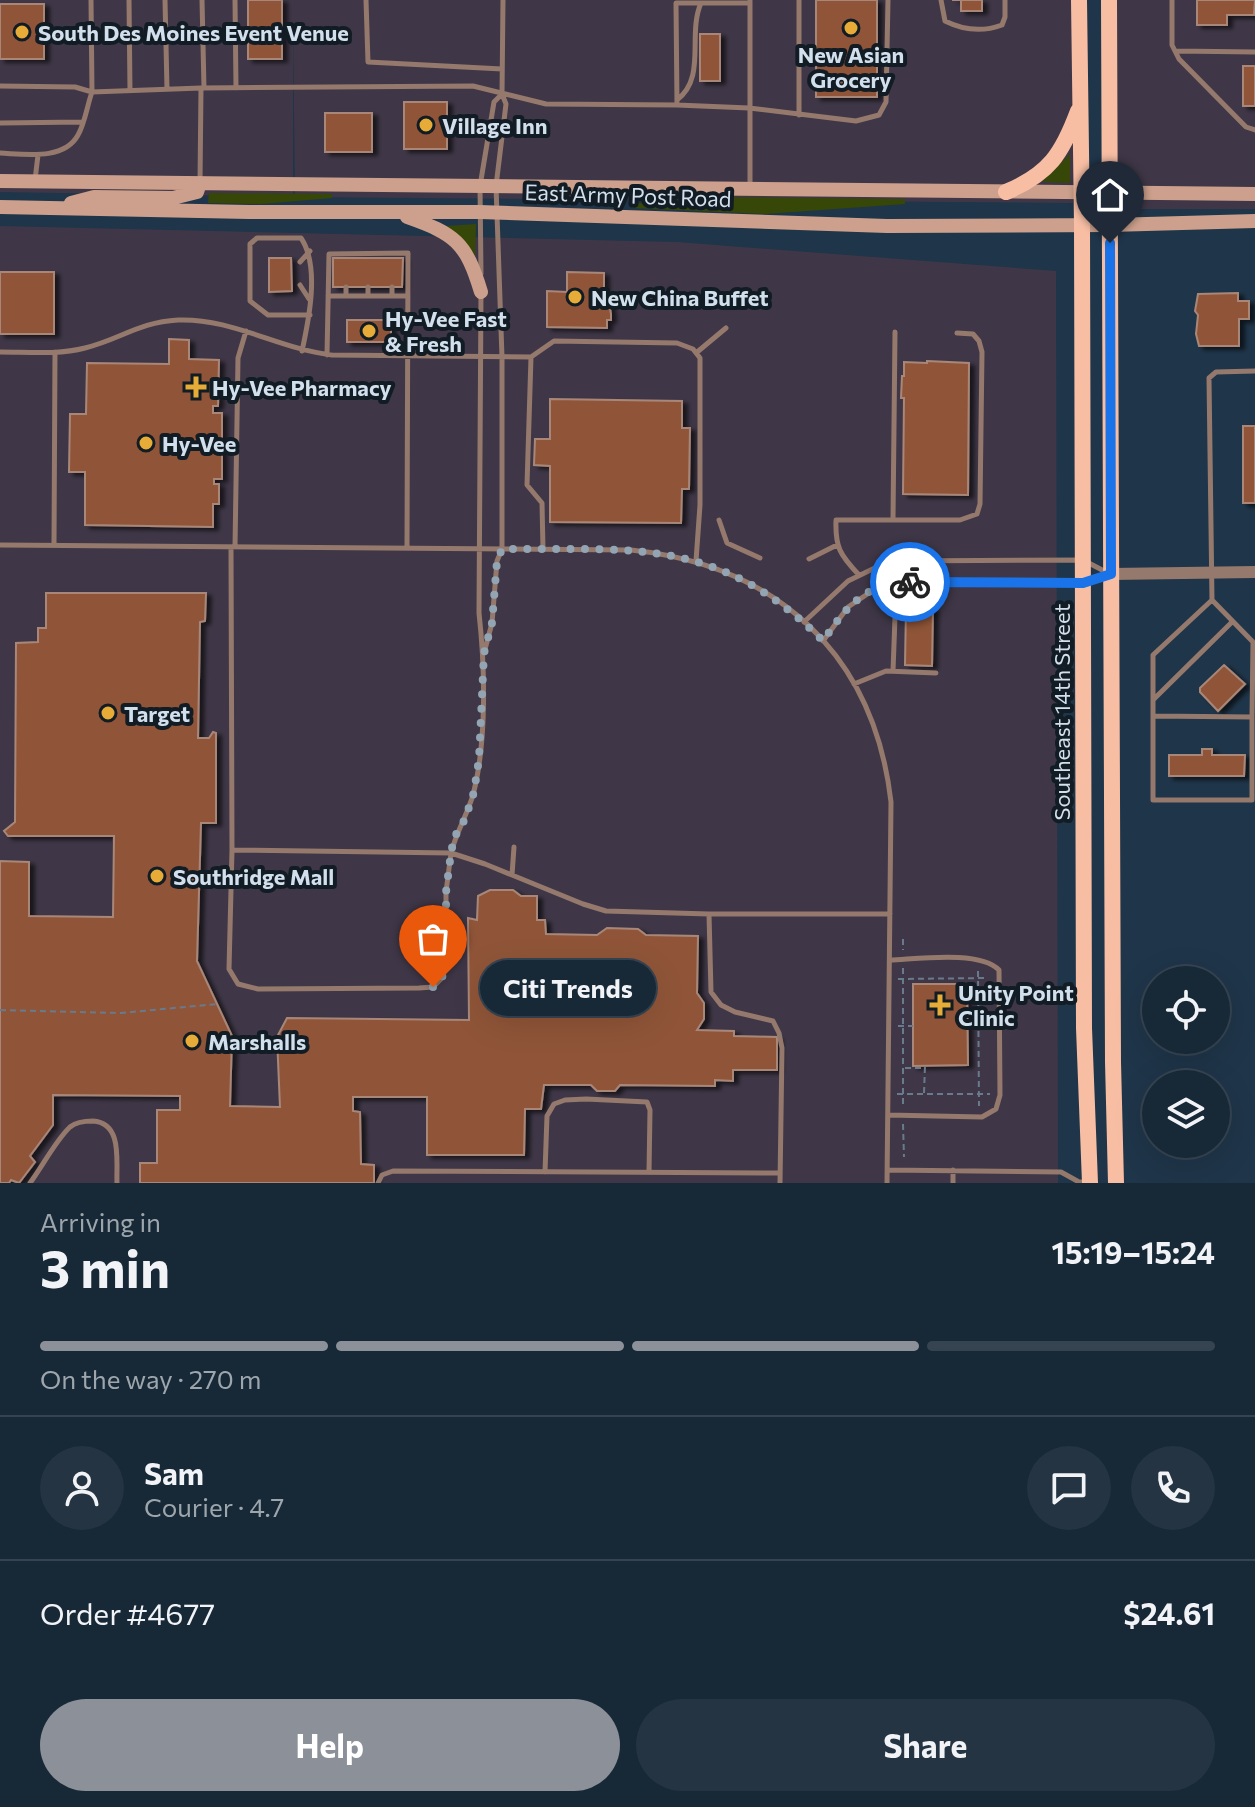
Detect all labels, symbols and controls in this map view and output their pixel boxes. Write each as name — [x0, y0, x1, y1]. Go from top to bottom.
place label: South Des Moines Event Venue — [38, 19, 349, 46]
marker: New Asian Grocery — [842, 19, 860, 37]
marker: South Des Moines Event Venue — [13, 23, 31, 41]
place label: New Asian Grocery — [798, 41, 904, 93]
place label: Village Inn — [442, 112, 547, 139]
marker: Village Inn — [417, 116, 435, 134]
pin — [1076, 161, 1144, 243]
icon: home — [1088, 173, 1132, 217]
street label: East Army Post Road — [524, 178, 732, 212]
place label: New China Buffet — [591, 284, 769, 311]
marker: New China Buffet — [566, 288, 584, 306]
place label: Hy-Vee Fast & Fresh — [385, 305, 507, 357]
marker: Hy-Vee Fast & Fresh — [360, 322, 378, 340]
place label: Hy-Vee Pharmacy — [212, 374, 392, 401]
marker: Hy-Vee Pharmacy — [187, 378, 205, 396]
place label: Hy-Vee — [162, 430, 236, 457]
marker: Hy-Vee — [137, 434, 155, 452]
courier — [870, 542, 950, 622]
icon: bike — [888, 560, 932, 604]
street label: Southeast 14th Street — [1048, 604, 1075, 820]
place label: Target — [124, 700, 190, 727]
marker: Target — [99, 704, 117, 722]
place label: Southridge Mall — [173, 863, 334, 890]
marker: Southridge Mall — [148, 867, 166, 885]
pin — [399, 905, 467, 987]
icon: bag — [411, 917, 455, 961]
callout: Citi Trends — [481, 959, 657, 1015]
map controls — [1142, 966, 1230, 1158]
button: locate — [1142, 966, 1230, 1054]
text: Citi Trends — [503, 972, 633, 1003]
place label: Unity Point Clinic — [958, 979, 1074, 1031]
marker: Unity Point Clinic — [929, 994, 951, 1016]
place label: Marshalls — [208, 1028, 306, 1055]
marker: Marshalls — [183, 1032, 201, 1050]
button: layers — [1142, 1070, 1230, 1158]
text: Arriving in — [40, 1206, 161, 1237]
text: 15:19–15:24 — [1051, 1233, 1215, 1270]
text: 3 min — [40, 1235, 170, 1299]
text: On the way · 270 m — [40, 1363, 261, 1394]
button: person — [40, 1446, 124, 1530]
button: chat — [1027, 1446, 1111, 1530]
button: phone — [1131, 1446, 1215, 1530]
text: Sam — [144, 1454, 204, 1491]
text: Courier · 4.7 — [144, 1491, 284, 1522]
text: Order #4677 — [40, 1594, 215, 1631]
text: $24.61 — [1123, 1594, 1215, 1631]
button: Help — [40, 1699, 620, 1791]
button: Share — [636, 1699, 1215, 1791]

